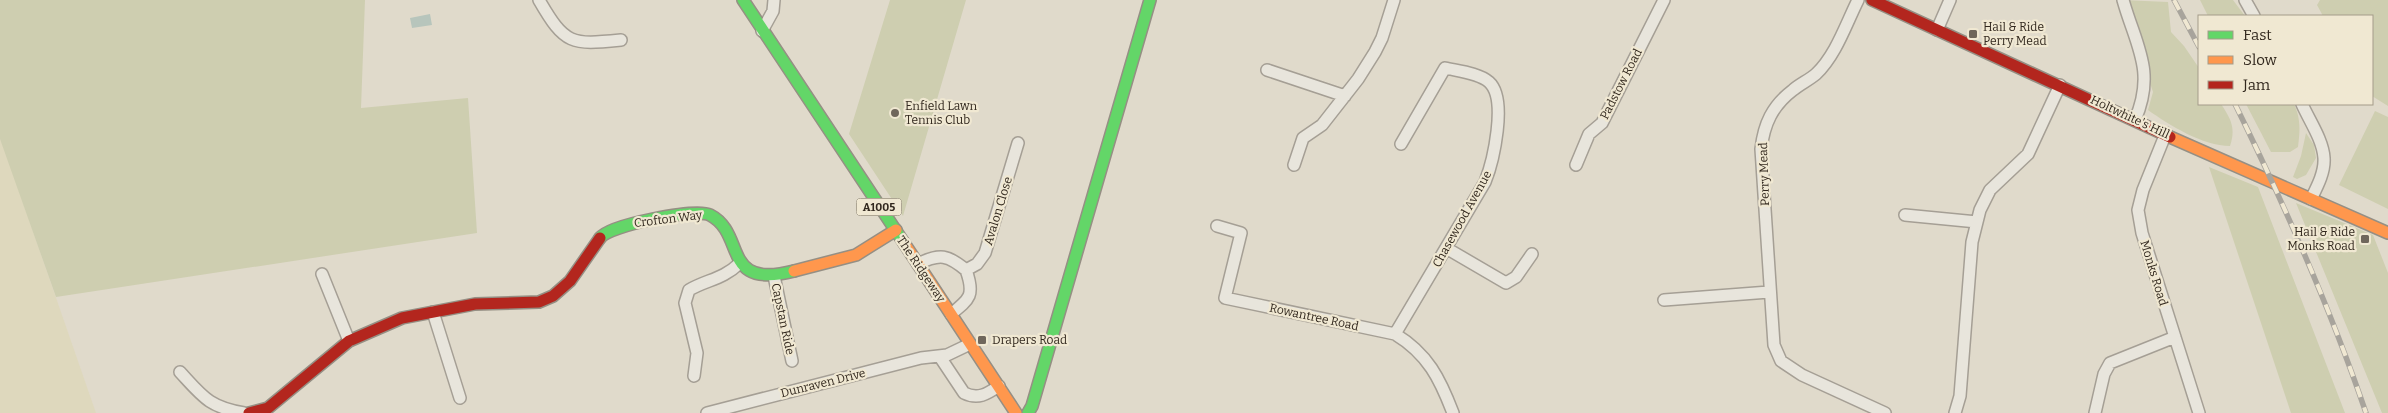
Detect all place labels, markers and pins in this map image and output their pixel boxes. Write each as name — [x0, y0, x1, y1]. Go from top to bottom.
place label: Hail & Ride Perry Mead — [1983, 20, 2047, 48]
marker: Hail & Ride Perry Mead — [1967, 28, 1979, 40]
place label: Enfield Lawn Tennis Club — [905, 99, 978, 127]
marker: Enfield Lawn Tennis Club — [889, 107, 901, 119]
place label: Hail & Ride Monks Road — [2287, 225, 2355, 253]
marker: Hail & Ride Monks Road — [2359, 233, 2371, 245]
place label: Drapers Road — [992, 333, 1067, 347]
marker: Drapers Road — [976, 334, 988, 346]

